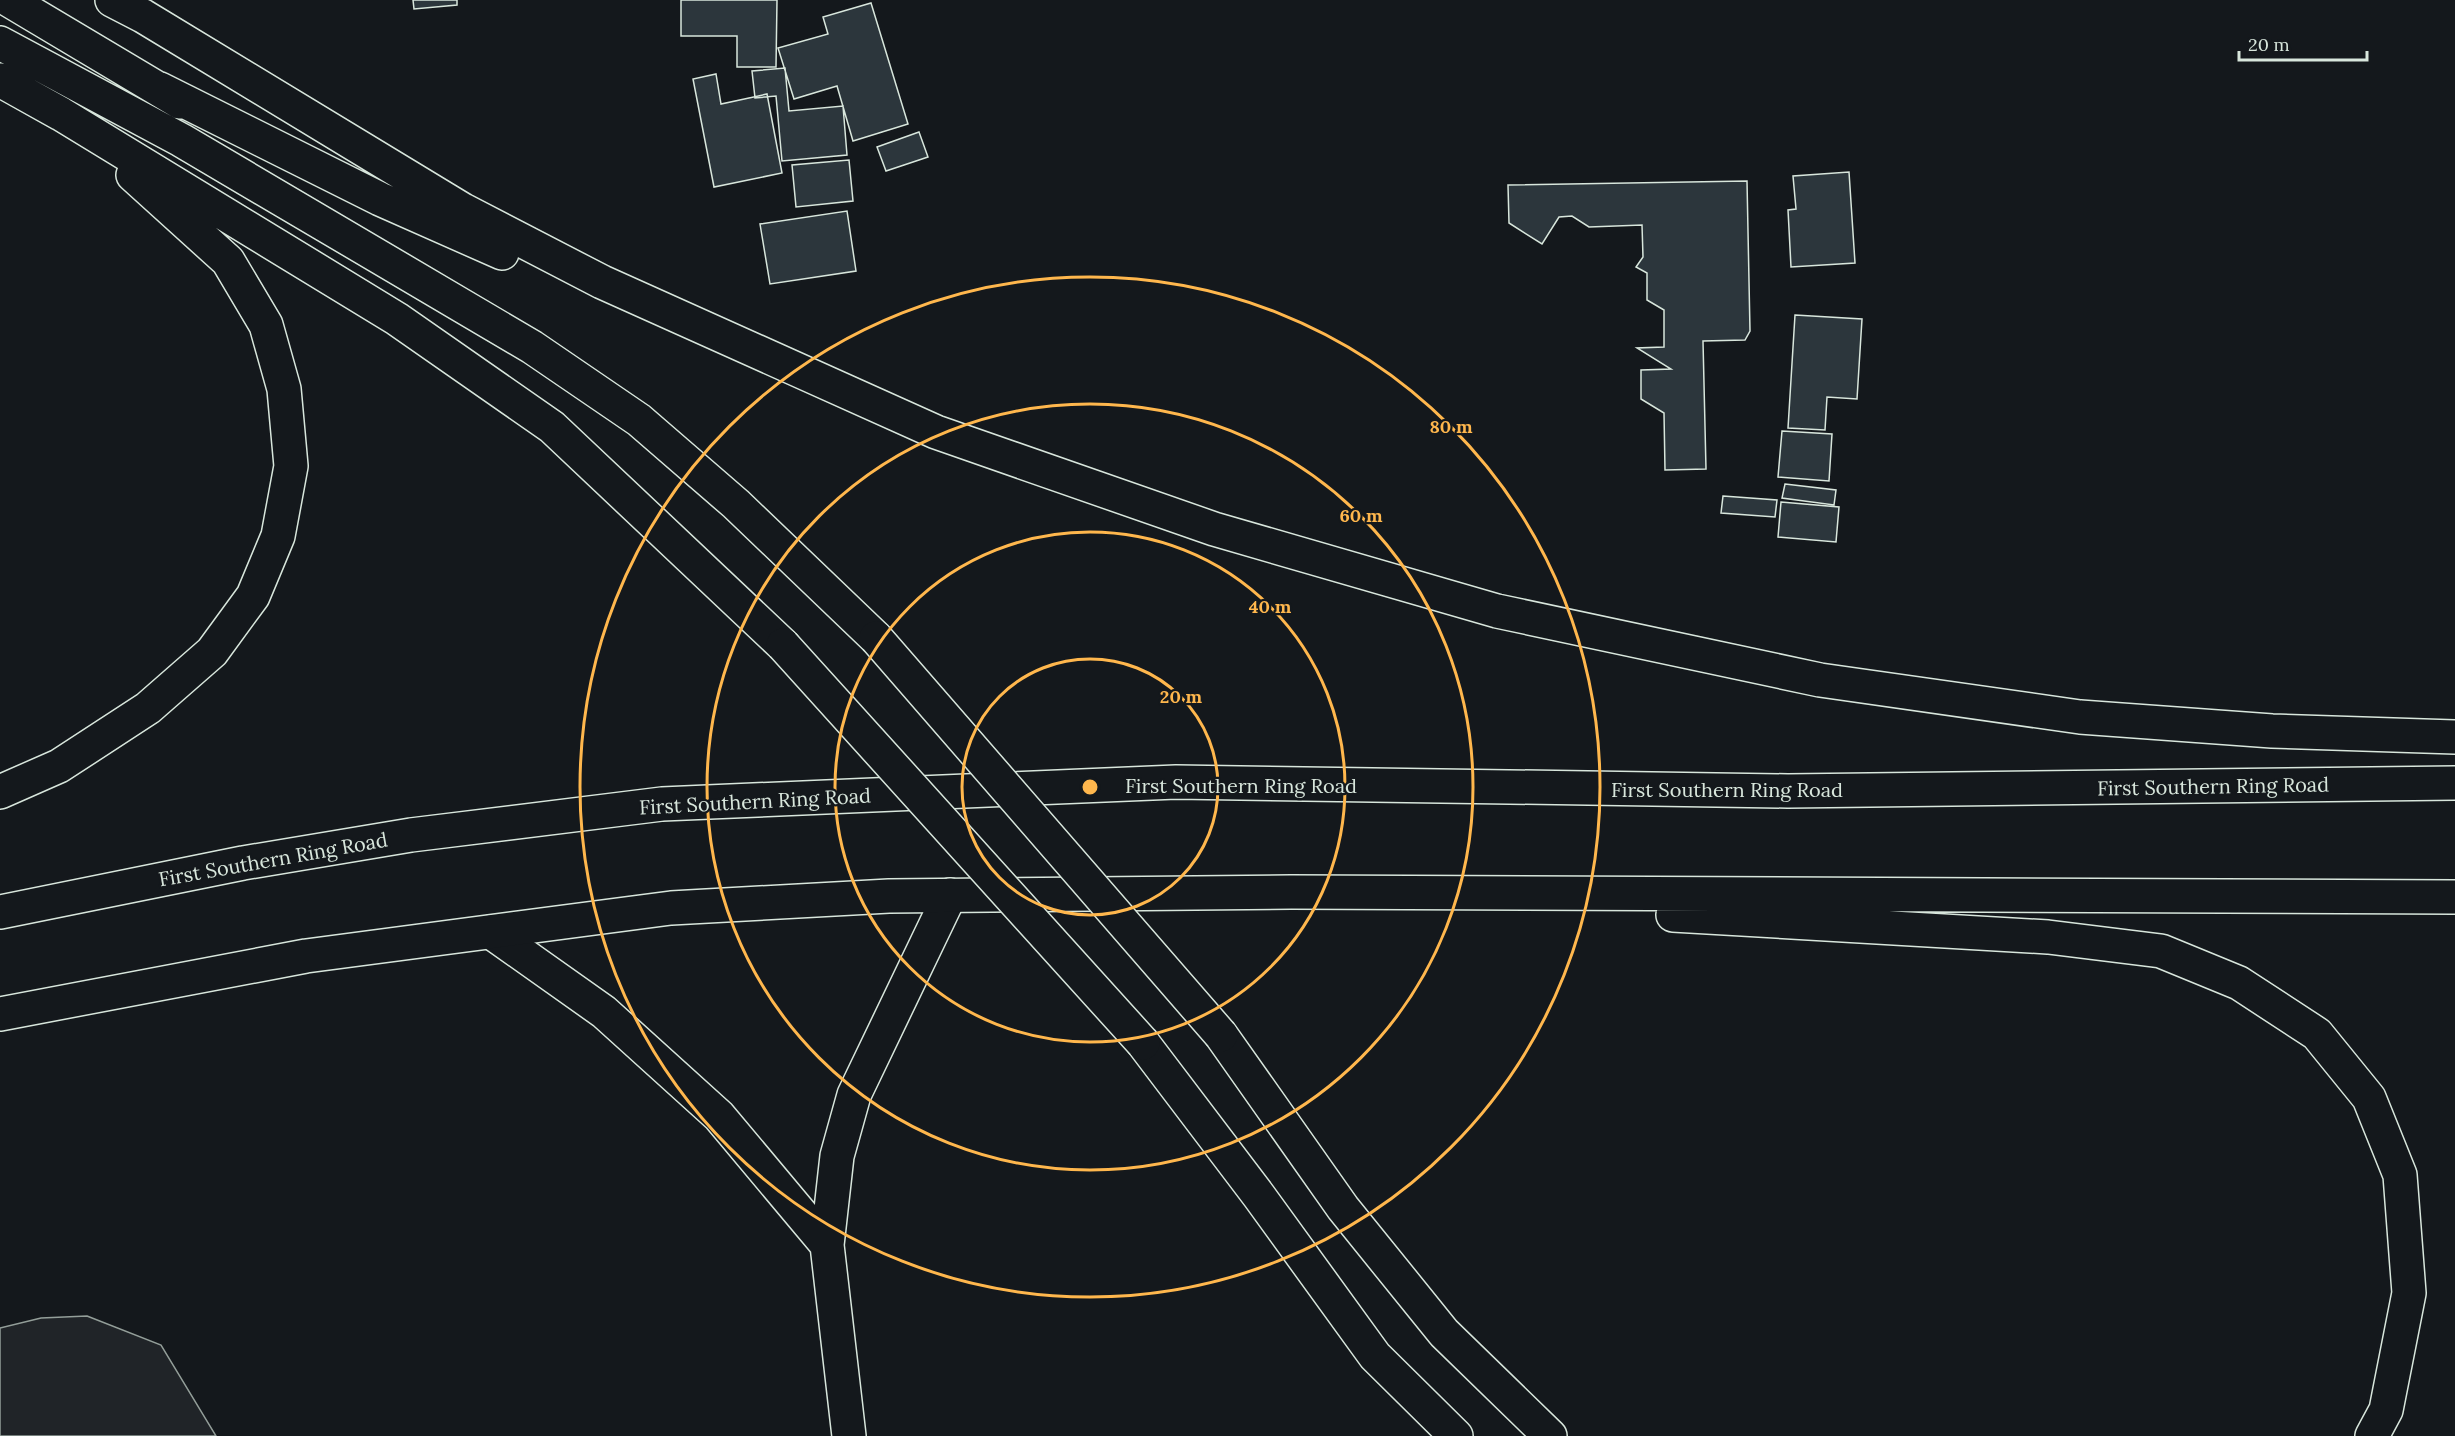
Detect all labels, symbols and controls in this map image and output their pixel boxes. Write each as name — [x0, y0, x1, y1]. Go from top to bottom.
scale bar — [2239, 24, 2366, 62]
text: 20 m — [2248, 33, 2290, 56]
text: 80 m — [1429, 415, 1473, 438]
text: 60 m — [1339, 504, 1383, 527]
text: 40 m — [1249, 595, 1292, 618]
text: 20 m — [1160, 685, 1203, 708]
street label: First Southern Ring Road — [2097, 771, 2329, 801]
street label: First Southern Ring Road — [1125, 773, 1357, 798]
centre of rings — [1080, 777, 1100, 797]
street label: First Southern Ring Road — [1611, 777, 1843, 802]
street label: First Southern Ring Road — [638, 782, 872, 820]
street label: First Southern Ring Road — [157, 827, 389, 891]

